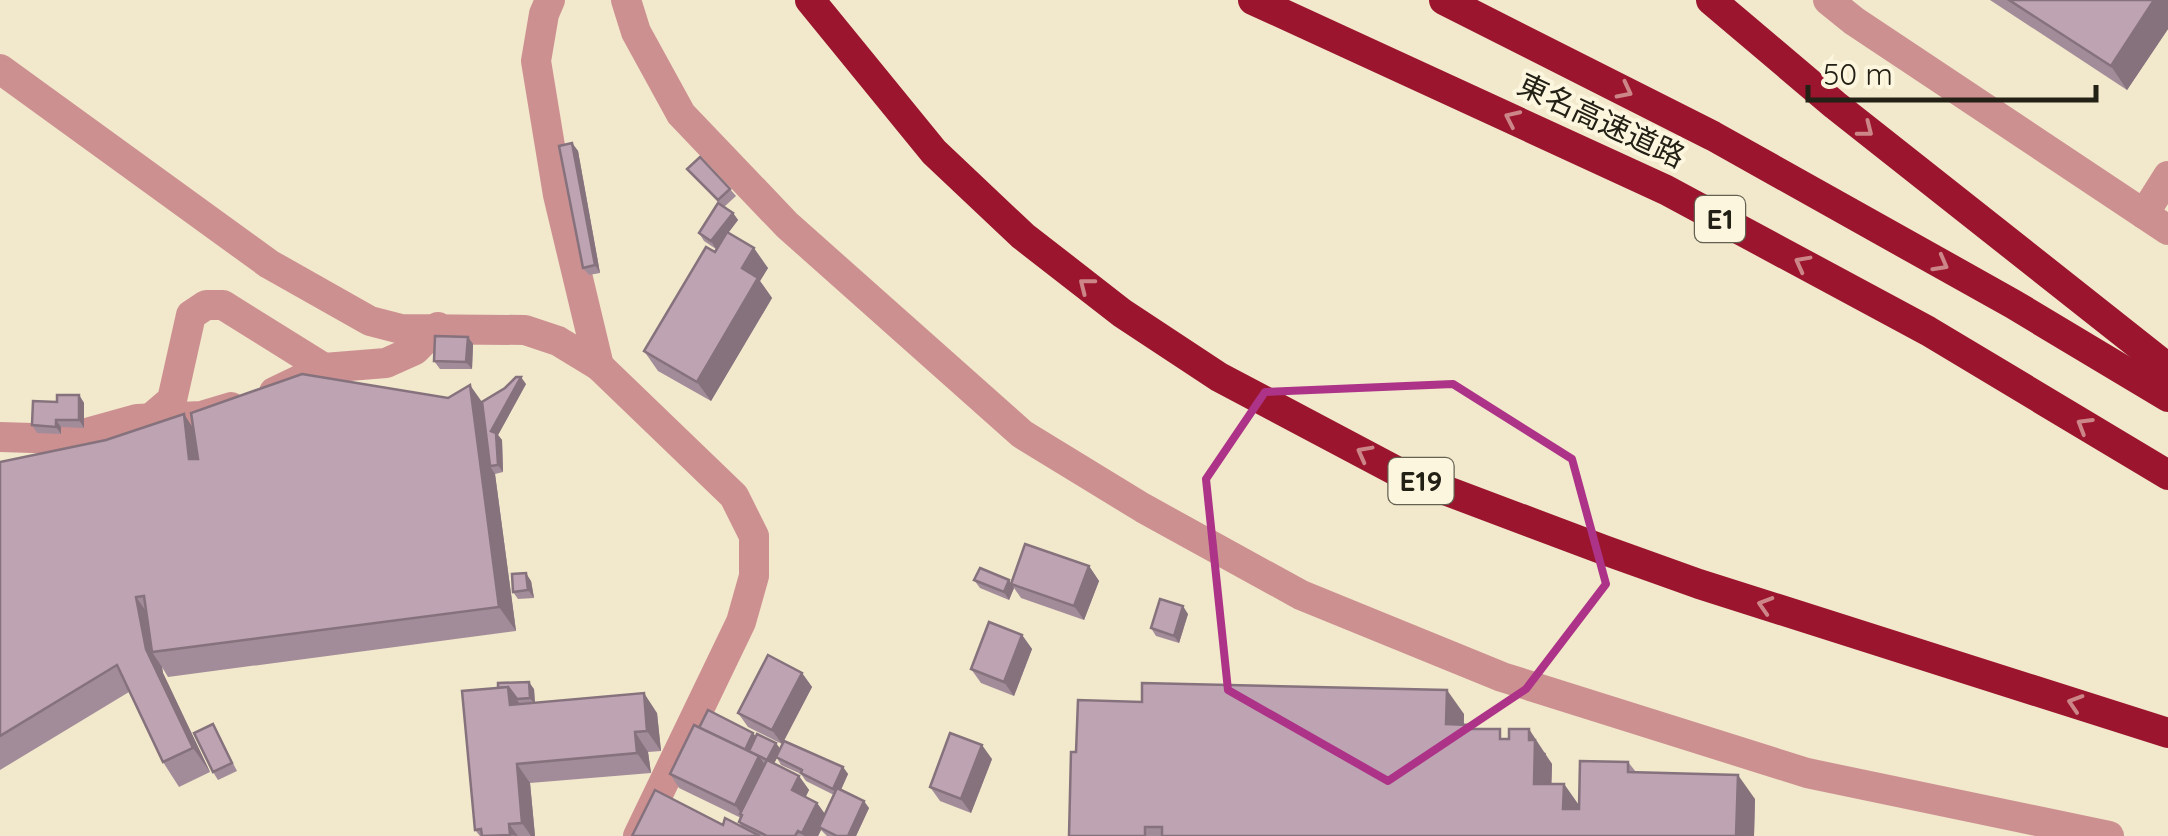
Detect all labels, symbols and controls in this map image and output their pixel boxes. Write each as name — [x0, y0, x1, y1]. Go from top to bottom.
scale bar — [1808, 40, 2096, 102]
text: 50 m — [1823, 55, 1893, 93]
street label: 東名高速道路 — [1512, 65, 1691, 175]
one-way arrow — [1615, 79, 1633, 99]
one-way arrow — [1504, 110, 1522, 130]
one-way arrow — [1855, 118, 1873, 136]
road number: E1 — [1695, 196, 1745, 242]
one-way arrow — [1930, 251, 1948, 271]
one-way arrow — [1795, 256, 1813, 276]
one-way arrow — [1079, 279, 1097, 297]
one-way arrow — [2077, 418, 2095, 437]
one-way arrow — [1356, 446, 1374, 466]
road number: E19 — [1388, 458, 1454, 504]
one-way arrow — [1758, 596, 1775, 617]
one-way arrow — [2068, 694, 2085, 715]

